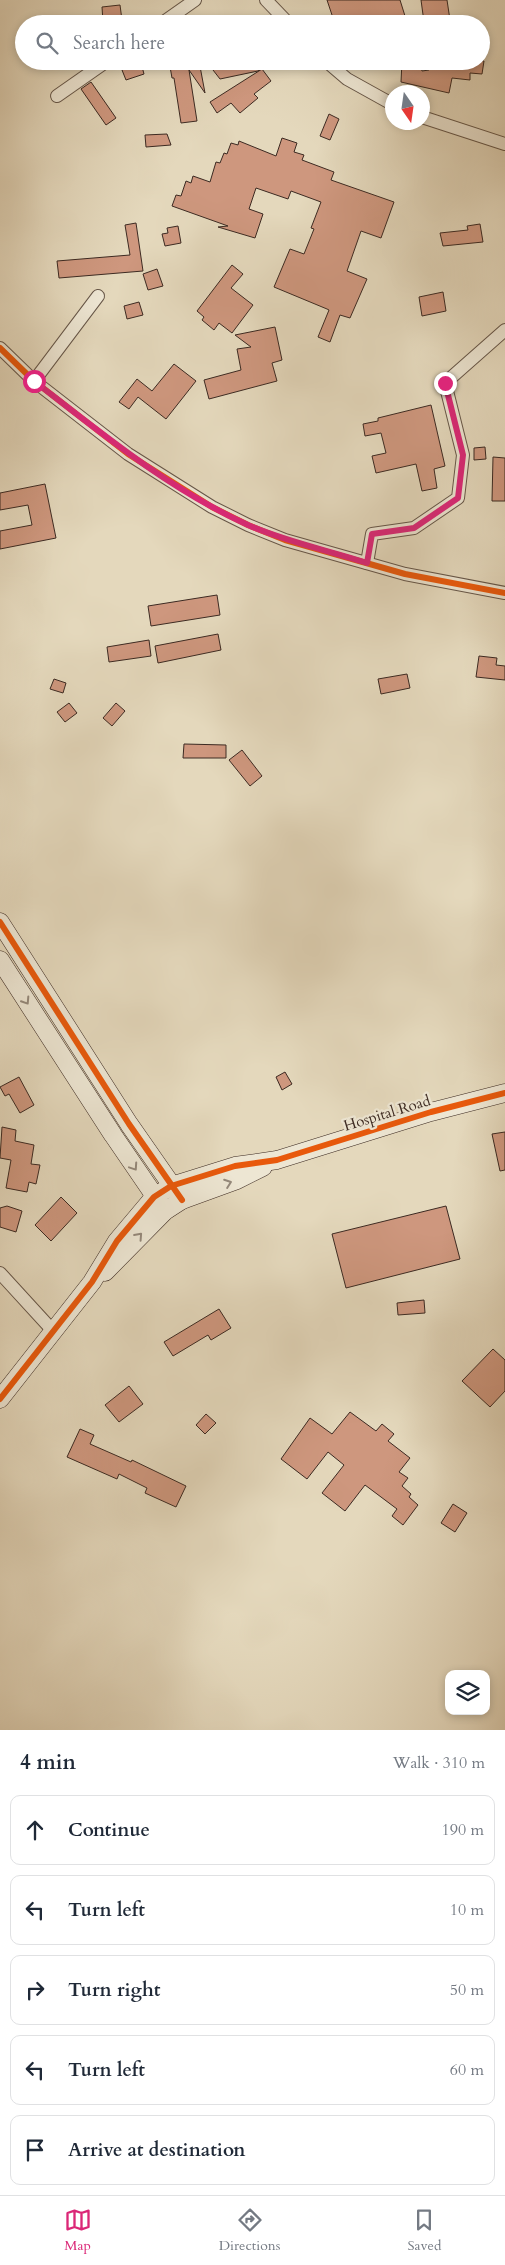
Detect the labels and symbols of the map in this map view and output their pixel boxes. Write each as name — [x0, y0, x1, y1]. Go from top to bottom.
north arrow — [385, 85, 430, 130]
route start — [23, 370, 46, 393]
route end — [434, 372, 457, 395]
one-way arrow — [20, 996, 30, 1005]
street label: Hospital Road — [341, 1090, 433, 1136]
one-way arrow — [128, 1161, 137, 1171]
one-way arrow — [223, 1179, 232, 1189]
one-way arrow — [134, 1233, 143, 1242]

